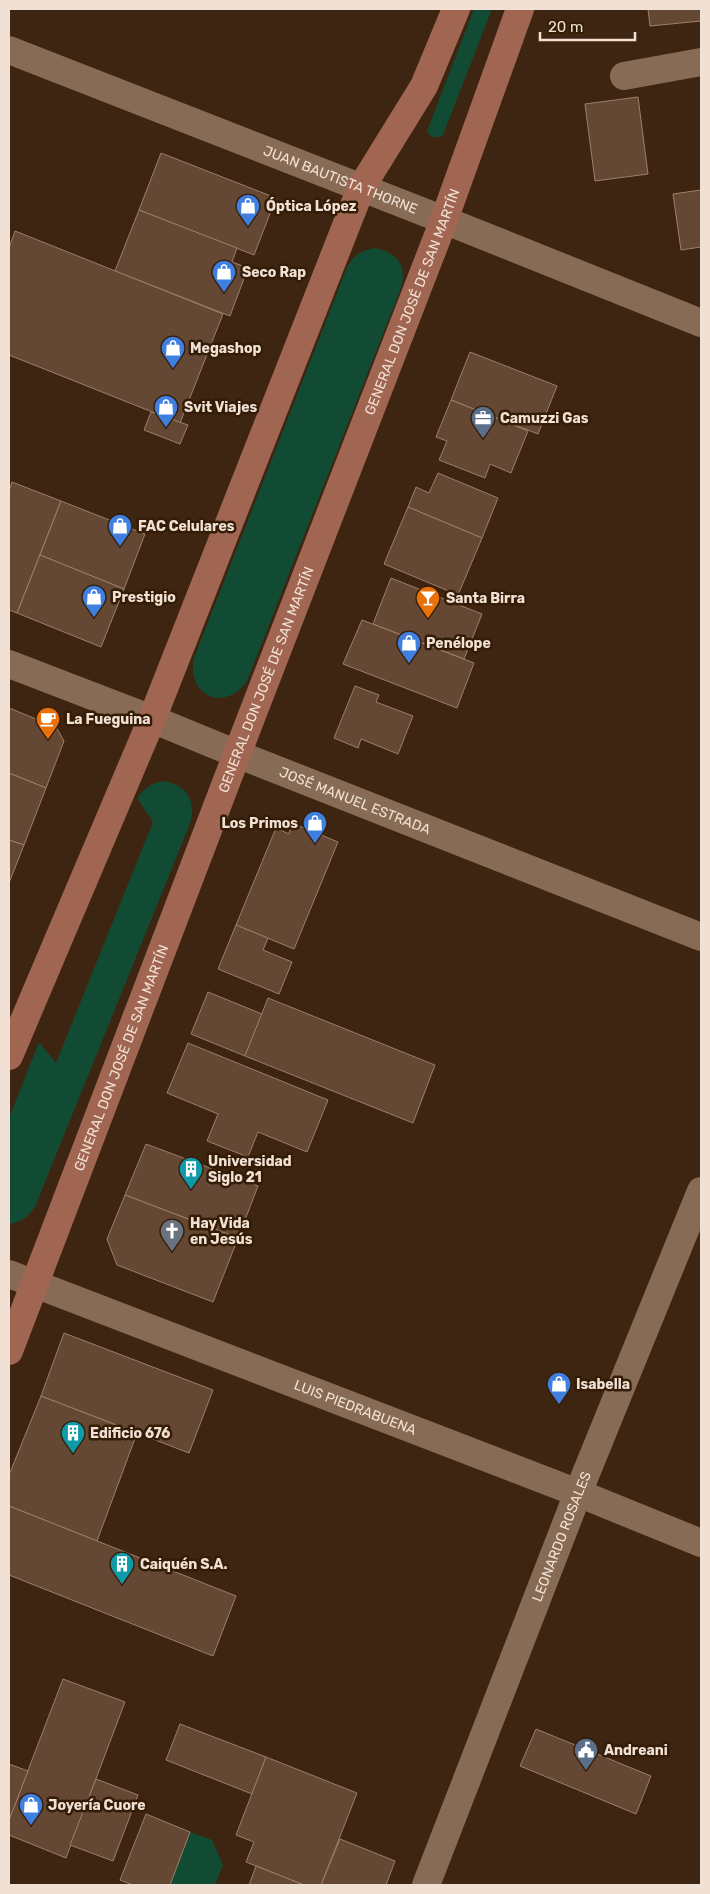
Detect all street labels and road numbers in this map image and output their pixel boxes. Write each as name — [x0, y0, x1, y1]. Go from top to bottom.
street label: JUAN BAUTISTA THORNE — [261, 142, 420, 218]
street label: GENERAL DON JOSÉ DE SAN MARTÍN — [361, 186, 464, 417]
street label: GENERAL DON JOSÉ DE SAN MARTÍN — [215, 564, 318, 795]
street label: JOSÉ MANUEL ESTRADA — [277, 764, 433, 839]
street label: GENERAL DON JOSÉ DE SAN MARTÍN — [71, 942, 172, 1173]
street label: LUIS PIEDRABUENA — [291, 1376, 419, 1439]
street label: LEONARDO ROSALES — [529, 1469, 595, 1604]

